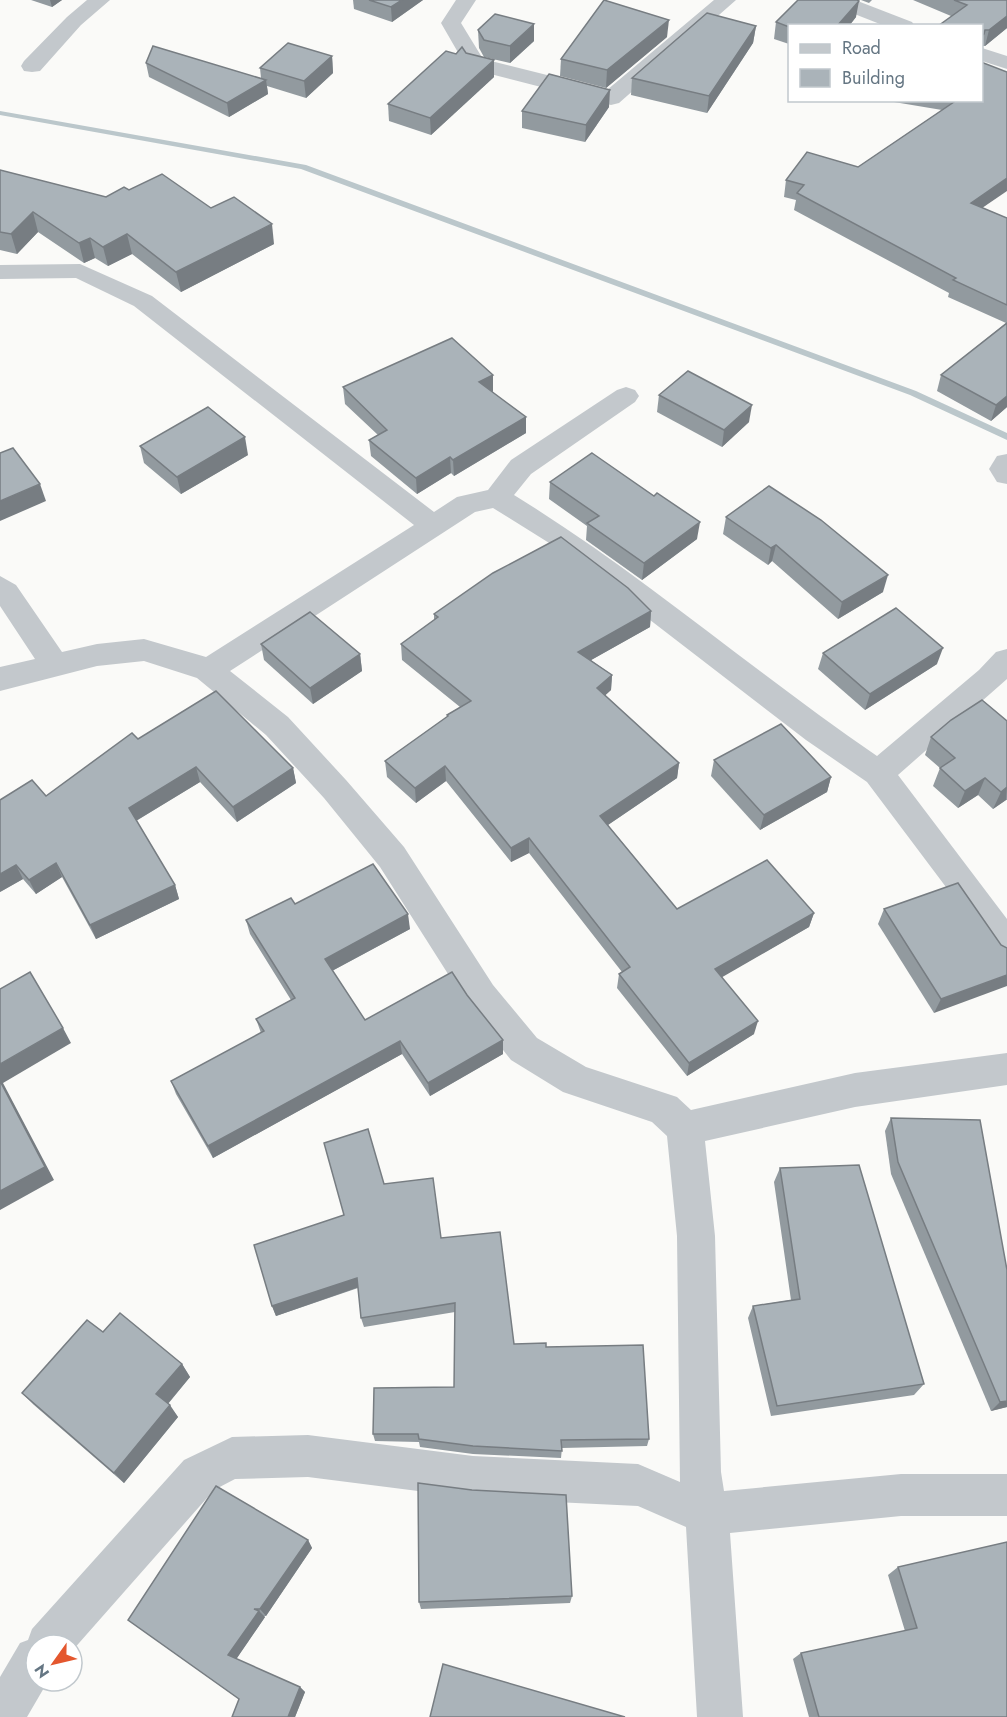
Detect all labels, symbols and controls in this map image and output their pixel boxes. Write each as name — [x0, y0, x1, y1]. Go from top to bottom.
legend — [788, 24, 983, 102]
text: Road — [842, 35, 881, 61]
text: Building — [842, 65, 905, 91]
north arrow — [24, 1633, 84, 1693]
text: N — [29, 1659, 55, 1683]

